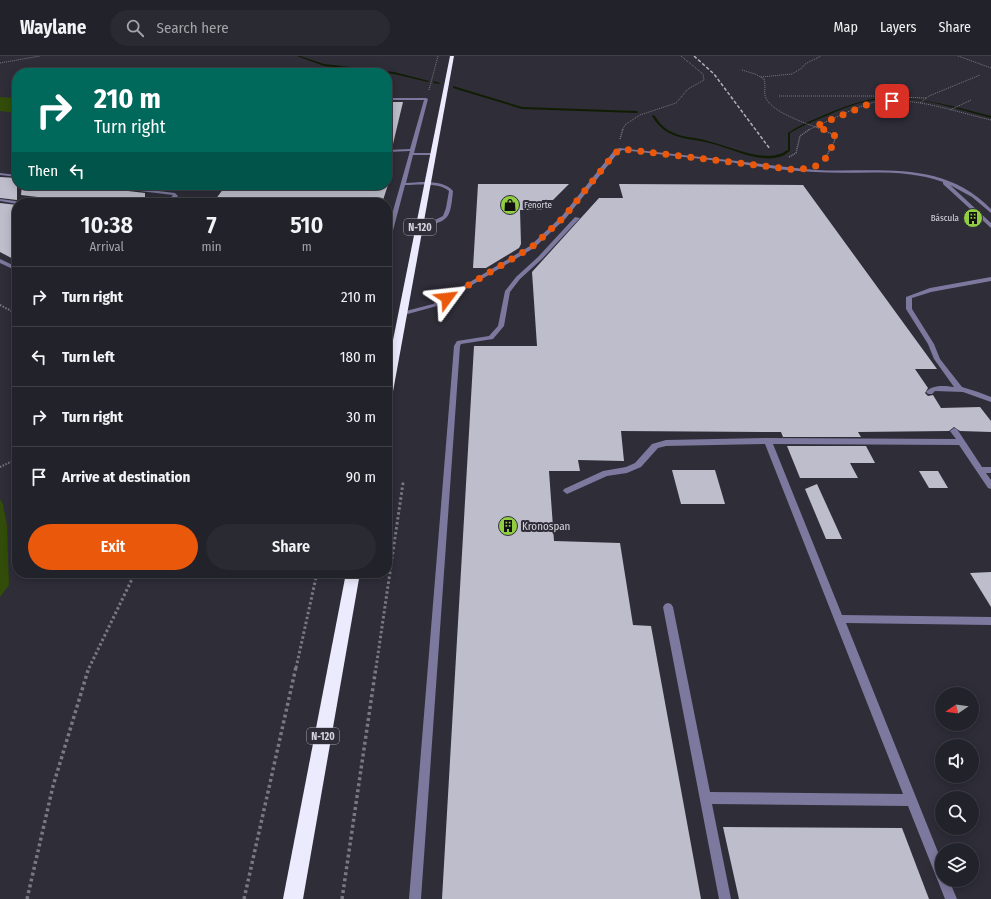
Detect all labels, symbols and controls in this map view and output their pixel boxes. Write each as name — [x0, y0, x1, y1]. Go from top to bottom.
search box — [110, 10, 390, 46]
text: Waylane — [20, 16, 86, 39]
icon: search — [124, 17, 146, 39]
text: Search here — [156, 19, 229, 37]
text: Map — [834, 19, 858, 36]
text: Layers — [880, 19, 916, 36]
text: Share — [938, 19, 971, 36]
text: 210 m — [94, 82, 161, 115]
icon: right — [28, 84, 80, 136]
pin — [875, 84, 909, 118]
icon: arrive — [881, 90, 903, 112]
text: Turn right — [94, 116, 166, 138]
icon: left — [66, 160, 88, 182]
text: Then — [28, 162, 58, 180]
shop icon: Fenorte — [499, 194, 521, 216]
place label: Fenorte — [524, 200, 552, 210]
building icon: Báscula — [962, 207, 984, 229]
text: 10:38 — [81, 211, 133, 239]
text: 7 — [207, 211, 217, 239]
text: 510 — [290, 211, 323, 239]
place label: Báscula — [931, 213, 960, 223]
road number: N-120 — [404, 219, 436, 235]
text: Arrival — [90, 239, 124, 254]
text: min — [202, 239, 222, 254]
text: m — [302, 239, 312, 254]
position arrow — [426, 277, 468, 319]
icon: right — [28, 286, 50, 308]
text: Turn right — [62, 288, 123, 306]
text: 210 m — [341, 288, 376, 306]
icon: left — [28, 346, 50, 368]
text: Turn left — [62, 348, 115, 366]
text: 180 m — [340, 348, 376, 366]
icon: right — [28, 406, 50, 428]
text: Turn right — [62, 408, 123, 426]
text: 30 m — [346, 408, 376, 426]
icon: arrive — [28, 466, 50, 488]
text: Arrive at destination — [62, 468, 190, 486]
text: 90 m — [346, 468, 376, 486]
building icon: Kronospan — [497, 515, 519, 537]
place label: Kronospan — [522, 520, 570, 533]
button: Exit — [28, 524, 198, 570]
button: Share — [206, 524, 376, 570]
north arrow — [935, 687, 979, 731]
map controls — [935, 687, 979, 887]
road number: N-120 — [307, 728, 339, 744]
button: sound — [935, 739, 979, 783]
button: search — [935, 791, 979, 835]
button: layers — [935, 843, 979, 887]

